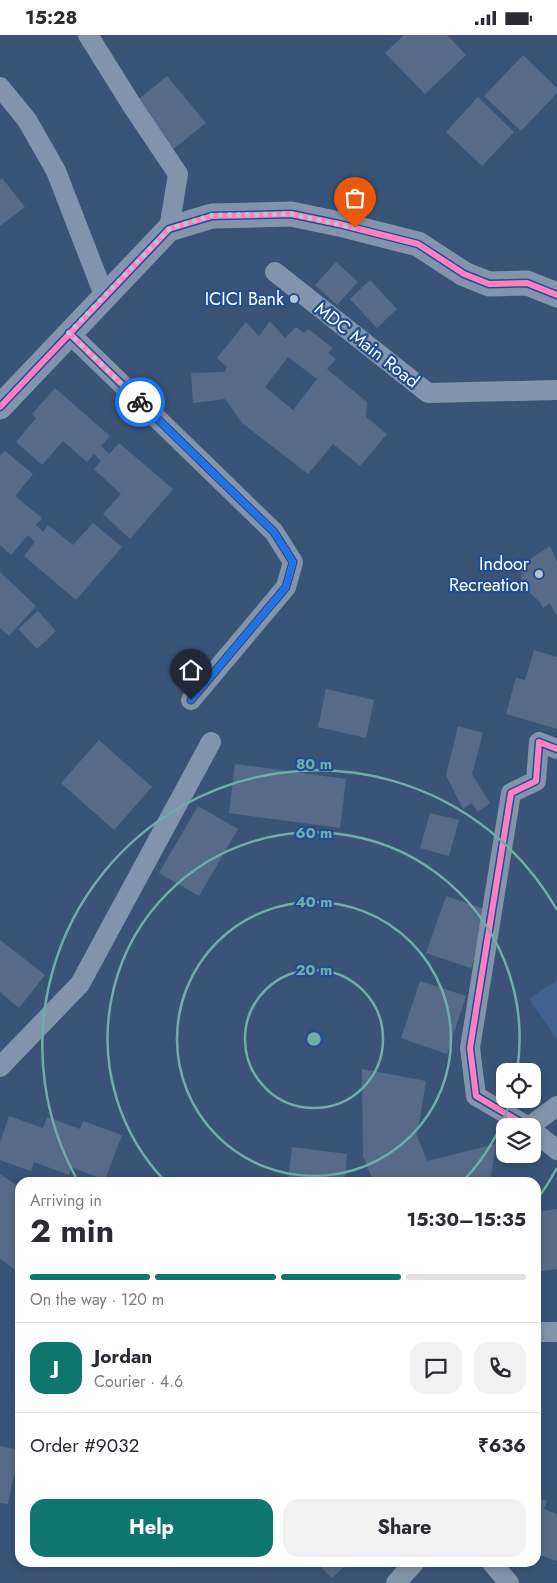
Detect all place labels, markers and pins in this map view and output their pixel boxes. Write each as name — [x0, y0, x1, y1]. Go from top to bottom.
pin — [334, 177, 376, 228]
place label: ICICI Bank — [205, 286, 284, 312]
marker: ICICI Bank — [288, 293, 300, 305]
place label: Indoor Recreation — [449, 551, 530, 598]
marker: Indoor Recreation — [533, 568, 545, 580]
pin — [170, 649, 212, 700]
centre of rings — [305, 1030, 323, 1048]

